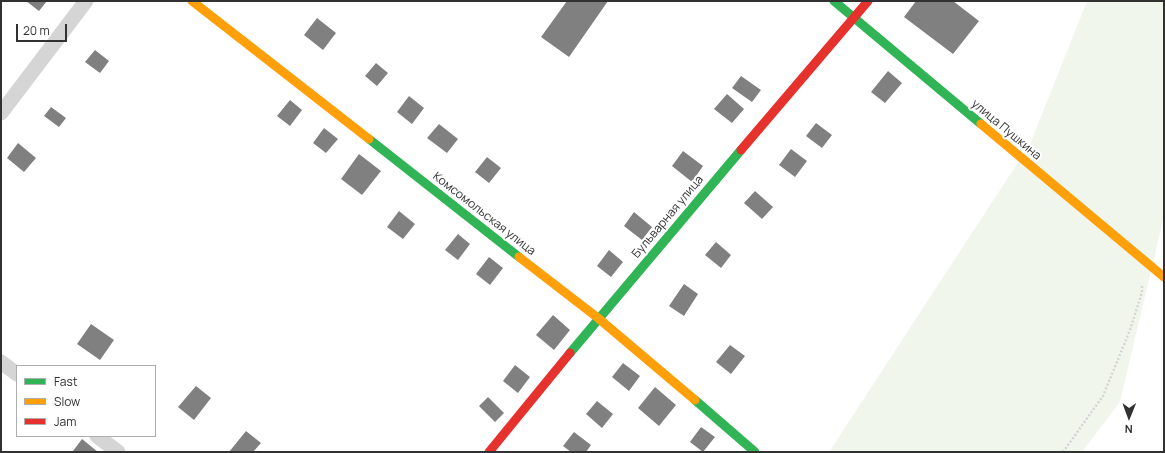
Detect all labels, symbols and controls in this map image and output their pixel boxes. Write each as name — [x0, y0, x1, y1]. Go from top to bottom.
scale bar — [18, 16, 69, 42]
text: 20 m — [23, 22, 50, 39]
street label: улица Пушкина — [968, 97, 1044, 163]
street label: Комсомольская улица — [430, 169, 538, 259]
street label: Бульварная улица — [629, 173, 707, 261]
legend — [16, 365, 156, 437]
text: Fast — [54, 373, 78, 390]
text: Slow — [54, 393, 80, 410]
north arrow — [1109, 397, 1149, 437]
text: Jam — [54, 413, 76, 430]
text: N — [1125, 422, 1133, 437]

